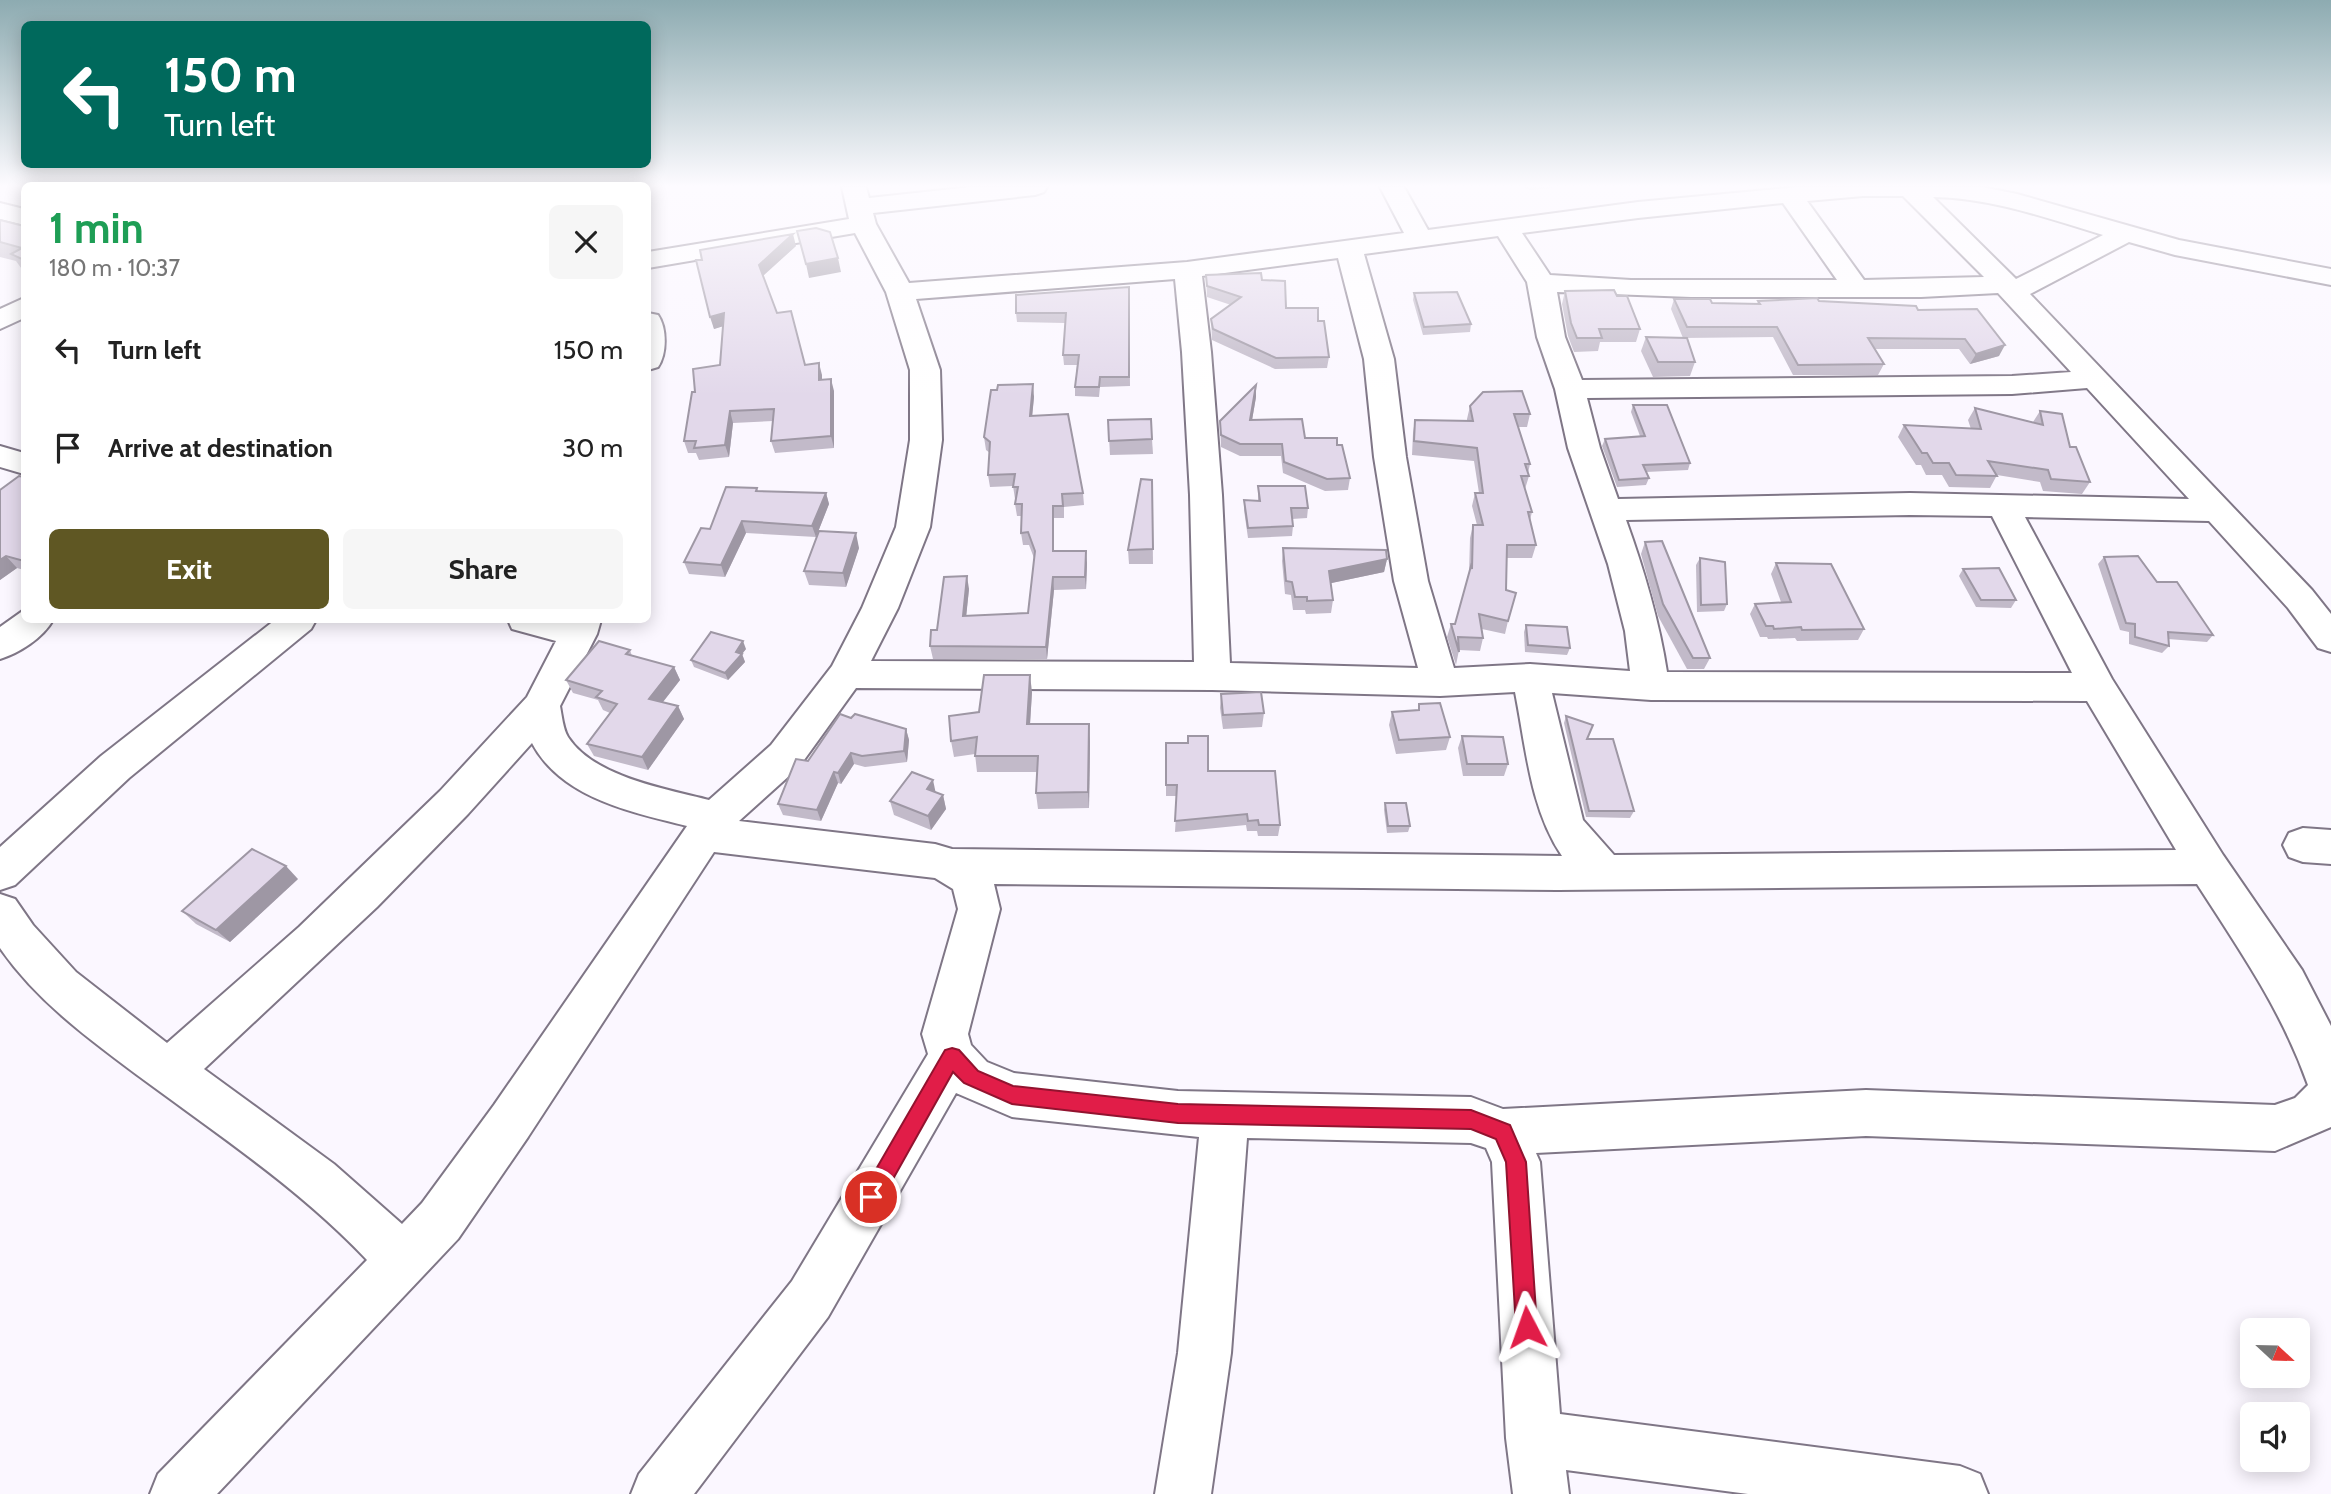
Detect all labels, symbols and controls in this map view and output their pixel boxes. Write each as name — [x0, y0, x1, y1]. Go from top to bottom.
text: 150 m — [164, 45, 297, 104]
icon: left — [49, 49, 140, 140]
text: Turn left — [164, 105, 275, 144]
text: 1 min — [49, 202, 144, 254]
button: close — [549, 205, 623, 279]
text: 180 m · 10:37 — [49, 254, 180, 282]
icon: left — [49, 331, 87, 369]
text: Turn left — [108, 334, 201, 366]
text: 150 m — [554, 334, 623, 366]
icon: arrive — [49, 429, 87, 467]
text: Arrive at destination — [108, 432, 333, 464]
text: 30 m — [562, 432, 623, 464]
button: Exit — [49, 529, 329, 609]
button: Share — [343, 529, 623, 609]
pin — [841, 1167, 901, 1227]
icon: arrive — [852, 1178, 890, 1216]
position arrow — [1490, 1290, 1564, 1364]
north arrow — [2240, 1318, 2310, 1388]
map controls — [2240, 1318, 2310, 1472]
button: sound — [2240, 1402, 2310, 1472]

